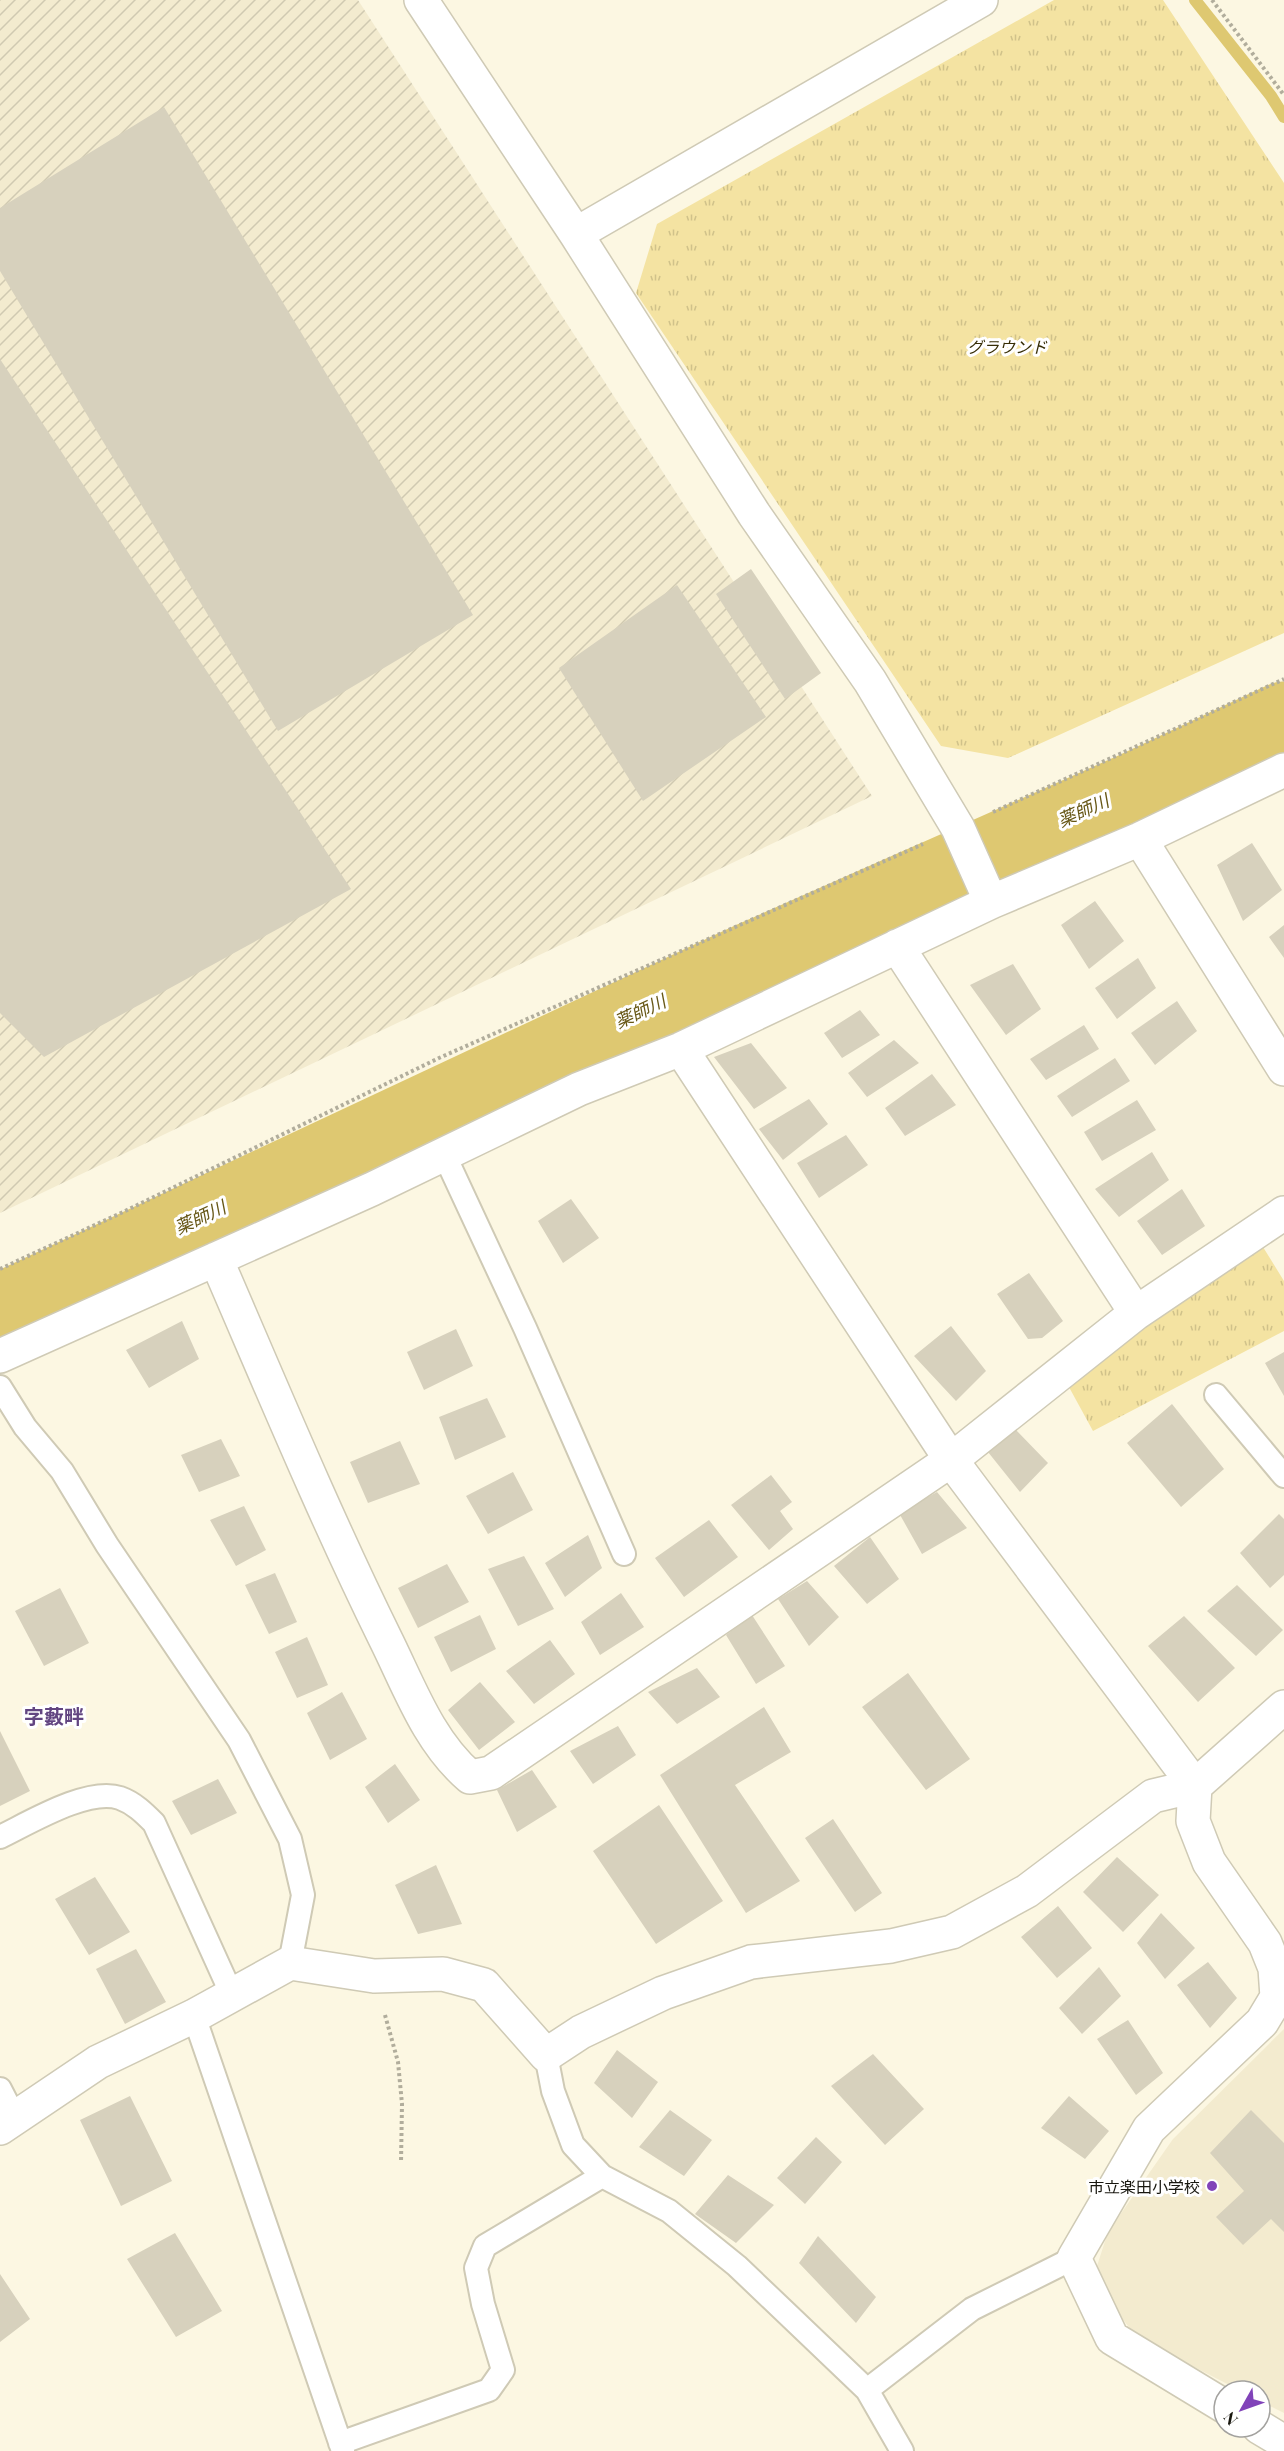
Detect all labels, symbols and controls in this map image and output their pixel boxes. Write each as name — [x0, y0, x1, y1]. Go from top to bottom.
park label: グラウンド — [967, 336, 1048, 357]
water label: 薬師川 — [1053, 787, 1114, 832]
water label: 薬師川 — [610, 988, 671, 1033]
water label: 薬師川 — [170, 1194, 231, 1239]
district label: 字藪畔 — [24, 1702, 84, 1729]
place label: 市立楽田小学校 — [1088, 2176, 1200, 2197]
marker: 市立楽田小学校 — [1205, 2179, 1219, 2193]
north arrow — [1212, 2379, 1272, 2439]
text: N — [1218, 2407, 1242, 2430]

